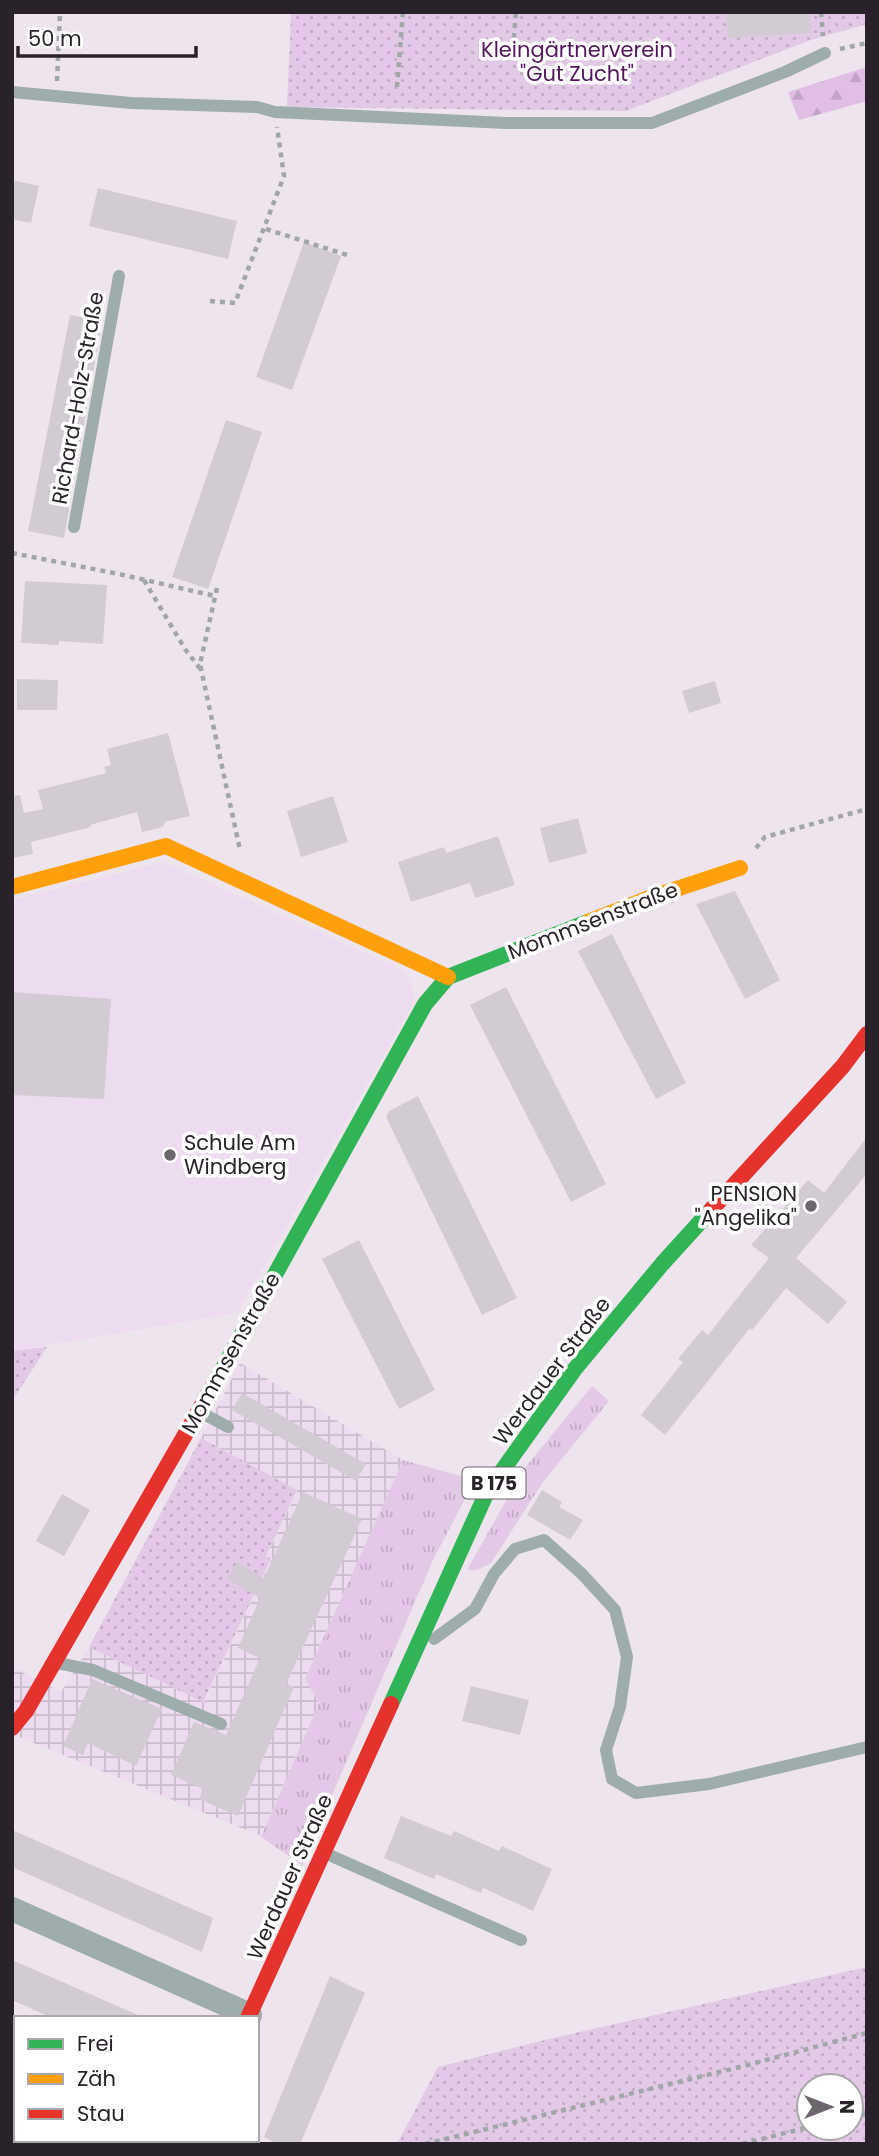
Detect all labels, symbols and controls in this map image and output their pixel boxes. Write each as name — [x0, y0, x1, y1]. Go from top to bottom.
scale bar — [18, 14, 196, 58]
text: 50 m — [28, 24, 82, 53]
park label: Kleingärtnerverein "Gut Zucht" — [481, 35, 673, 88]
street label: Richard-Holz-Straße — [45, 289, 110, 507]
street label: Mommsenstraße — [504, 875, 682, 966]
place label: Schule Am Windberg — [184, 1128, 296, 1181]
marker: Schule Am Windberg — [162, 1147, 178, 1163]
place label: PENSION "Angelika" — [695, 1179, 797, 1232]
marker: PENSION "Angelika" — [803, 1198, 819, 1214]
street label: Mommsenstraße — [174, 1267, 287, 1439]
street label: Werdauer Straße — [486, 1291, 617, 1451]
road number: B 175 — [462, 1468, 526, 1498]
street label: Werdauer Straße — [240, 1789, 339, 1964]
legend — [14, 2016, 259, 2142]
text: Frei — [77, 2029, 114, 2058]
text: Zäh — [77, 2064, 116, 2093]
north arrow — [795, 2072, 865, 2142]
text: Stau — [77, 2099, 125, 2128]
text: N — [833, 2100, 860, 2114]

